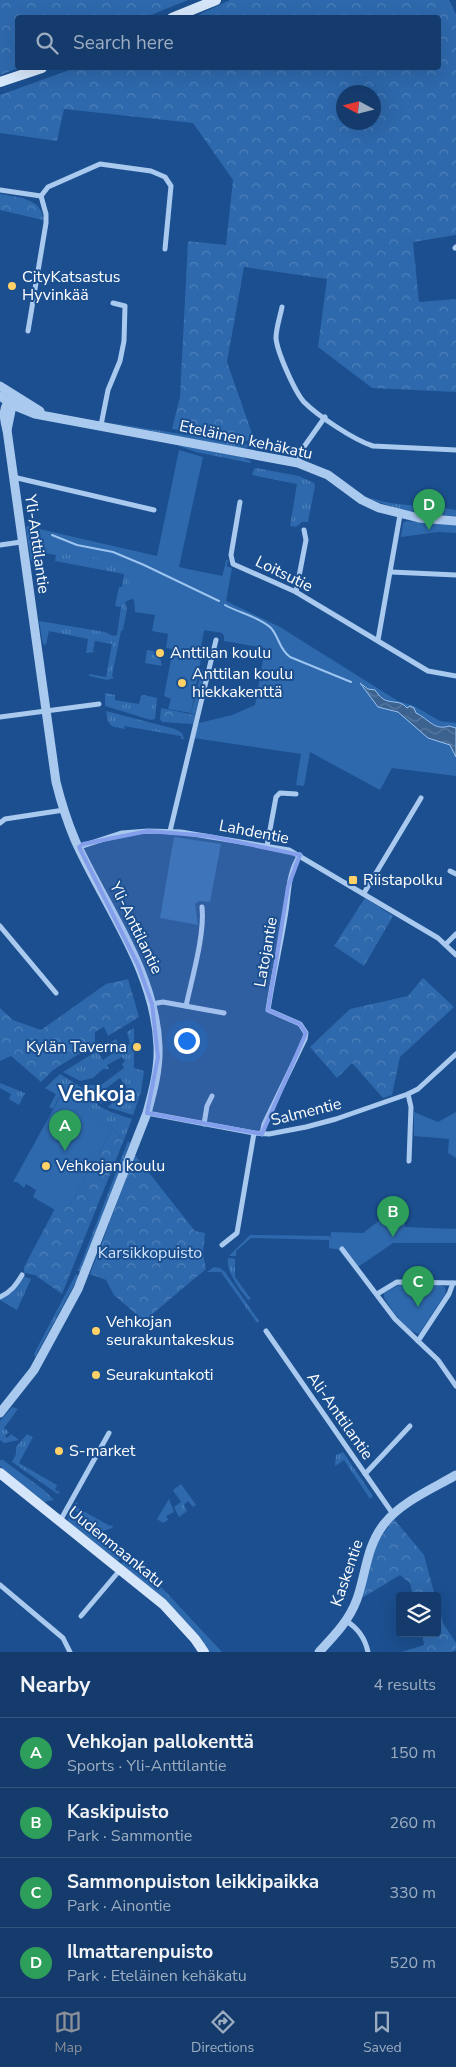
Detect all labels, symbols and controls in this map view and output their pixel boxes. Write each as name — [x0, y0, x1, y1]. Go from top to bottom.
search box — [15, 15, 441, 70]
icon: search — [33, 29, 61, 57]
text: Search here — [73, 30, 174, 56]
north arrow — [336, 85, 381, 130]
place label: CityKatsastus Hyvinkää — [22, 266, 121, 306]
marker: CityKatsastus Hyvinkää — [6, 280, 18, 292]
street label: Eteläinen kehäkatu — [177, 415, 315, 465]
pin: D — [413, 489, 445, 530]
street label: Yli-Anttilantie — [19, 492, 55, 595]
street label: Loitsutie — [252, 551, 316, 597]
place label: Anttilan koulu — [170, 642, 271, 664]
marker: Anttilan koulu — [154, 647, 166, 659]
place label: Anttilan koulu hiekkakenttä — [192, 663, 293, 703]
marker: Anttilan koulu hiekkakenttä — [176, 677, 188, 689]
street label: Lahdentie — [217, 814, 291, 850]
place label: Riistapolku — [363, 869, 443, 891]
marker: Riistapolku — [347, 874, 359, 886]
street label: Yli-Anttilantie — [104, 877, 168, 978]
street label: Latojantie — [249, 915, 283, 989]
your location — [174, 1028, 200, 1054]
place label: Kylän Taverna — [26, 1036, 127, 1058]
marker: Kylän Taverna — [131, 1041, 143, 1053]
district label: Vehkoja — [57, 1080, 136, 1108]
street label: Salmentie — [268, 1093, 344, 1131]
pin: A — [49, 1110, 81, 1151]
place label: Vehkojan koulu — [55, 1155, 165, 1177]
marker: Vehkojan koulu — [40, 1160, 52, 1172]
pin: B — [377, 1196, 409, 1237]
park label: Karsikkopuisto — [98, 1242, 202, 1264]
pin: C — [402, 1266, 434, 1307]
place label: Vehkojan seurakuntakeskus — [105, 1311, 234, 1351]
marker: Vehkojan seurakuntakeskus — [90, 1325, 102, 1337]
place label: Seurakuntakoti — [106, 1364, 214, 1386]
street label: Ali-Anttilantie — [302, 1368, 378, 1464]
marker: Seurakuntakoti — [90, 1369, 102, 1381]
place label: S-market — [69, 1440, 136, 1462]
marker: S-market — [53, 1445, 65, 1457]
street label: Uudenmaankatu — [63, 1501, 169, 1593]
street label: Kaskentie — [325, 1537, 369, 1609]
map controls — [396, 1592, 441, 1637]
button: layers — [396, 1592, 441, 1637]
text: Nearby — [20, 1671, 90, 1699]
text: 4 results — [374, 1674, 436, 1696]
text: Vehkojan pallokenttä — [67, 1729, 254, 1755]
text: A — [30, 1742, 42, 1764]
text: 150 m — [389, 1742, 436, 1764]
text: Sports · Yli-Anttilantie — [67, 1755, 226, 1777]
text: Kaskipuisto — [67, 1799, 169, 1825]
text: B — [30, 1812, 42, 1834]
text: 260 m — [389, 1812, 436, 1834]
text: Park · Sammontie — [67, 1825, 192, 1847]
text: Sammonpuiston leikkipaikka — [67, 1869, 319, 1895]
text: C — [31, 1882, 41, 1904]
text: 330 m — [389, 1882, 436, 1904]
text: Park · Ainontie — [67, 1895, 171, 1917]
text: Ilmattarenpuisto — [67, 1939, 213, 1965]
text: D — [30, 1952, 42, 1974]
text: 520 m — [389, 1952, 436, 1974]
text: Park · Eteläinen kehäkatu — [67, 1965, 247, 1987]
tab: Map — [54, 2008, 82, 2057]
tab: Directions — [191, 2008, 254, 2057]
tab: Saved — [363, 2008, 402, 2057]

